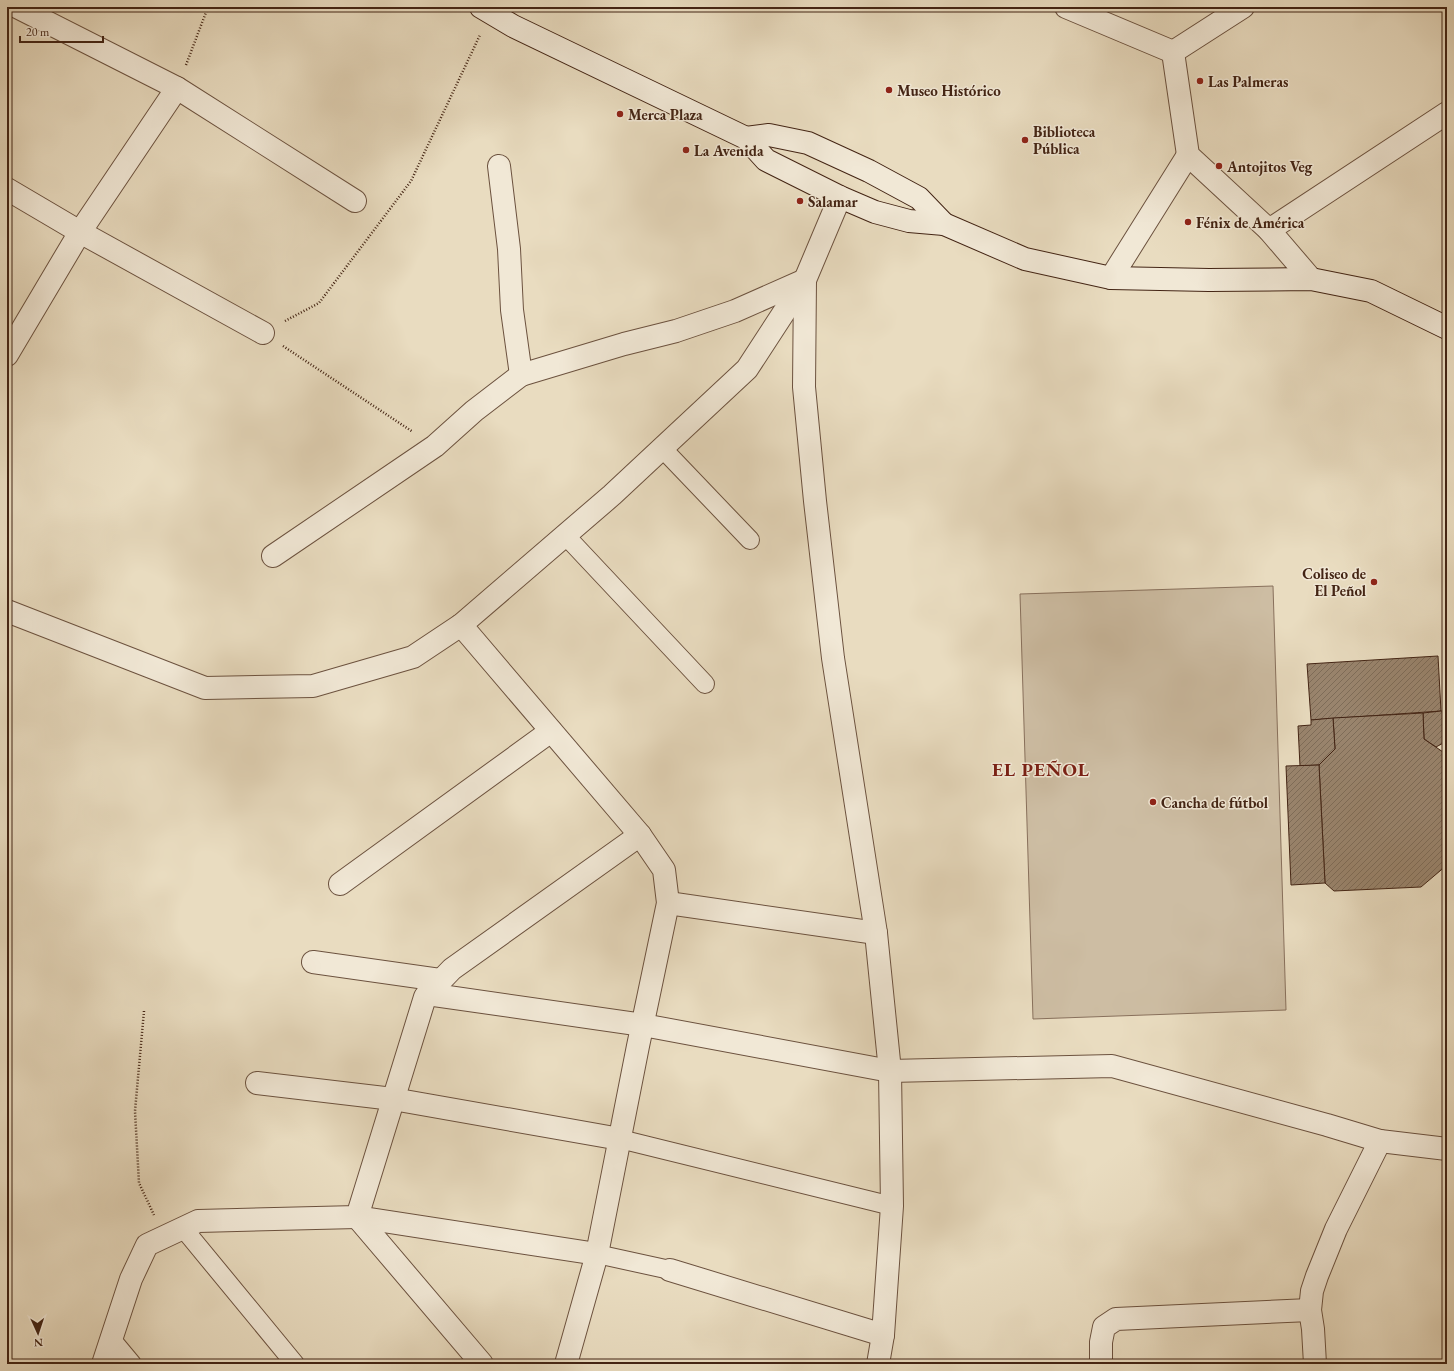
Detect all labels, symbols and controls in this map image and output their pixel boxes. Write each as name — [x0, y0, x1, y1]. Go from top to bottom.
scale bar — [20, 18, 103, 44]
text: 20 m — [26, 24, 50, 40]
place label: Las Palmeras — [1208, 72, 1288, 91]
marker: Las Palmeras — [1195, 76, 1205, 86]
place label: Museo Histórico — [897, 81, 1001, 100]
marker: Museo Histórico — [884, 85, 894, 95]
place label: Merca Plaza — [628, 105, 703, 124]
marker: Merca Plaza — [615, 109, 625, 119]
place label: Biblioteca Pública — [1033, 122, 1096, 158]
marker: Biblioteca Pública — [1020, 135, 1030, 145]
place label: La Avenida — [694, 141, 764, 160]
marker: La Avenida — [681, 145, 691, 155]
place label: Antojitos Veg — [1226, 157, 1313, 176]
marker: Antojitos Veg — [1214, 161, 1224, 171]
place label: Salamar — [808, 192, 859, 211]
marker: Salamar — [795, 196, 805, 206]
place label: Fénix de América — [1196, 213, 1305, 232]
marker: Fénix de América — [1183, 217, 1193, 227]
place label: Coliseo de El Peñol — [1302, 564, 1367, 600]
marker: Coliseo de El Peñol — [1369, 577, 1379, 587]
district label: EL PEÑOL — [992, 757, 1090, 782]
place label: Cancha de fútbol — [1161, 793, 1269, 812]
marker: Cancha de fútbol — [1148, 797, 1158, 807]
north arrow — [18, 1313, 58, 1353]
text: N — [34, 1336, 43, 1350]

